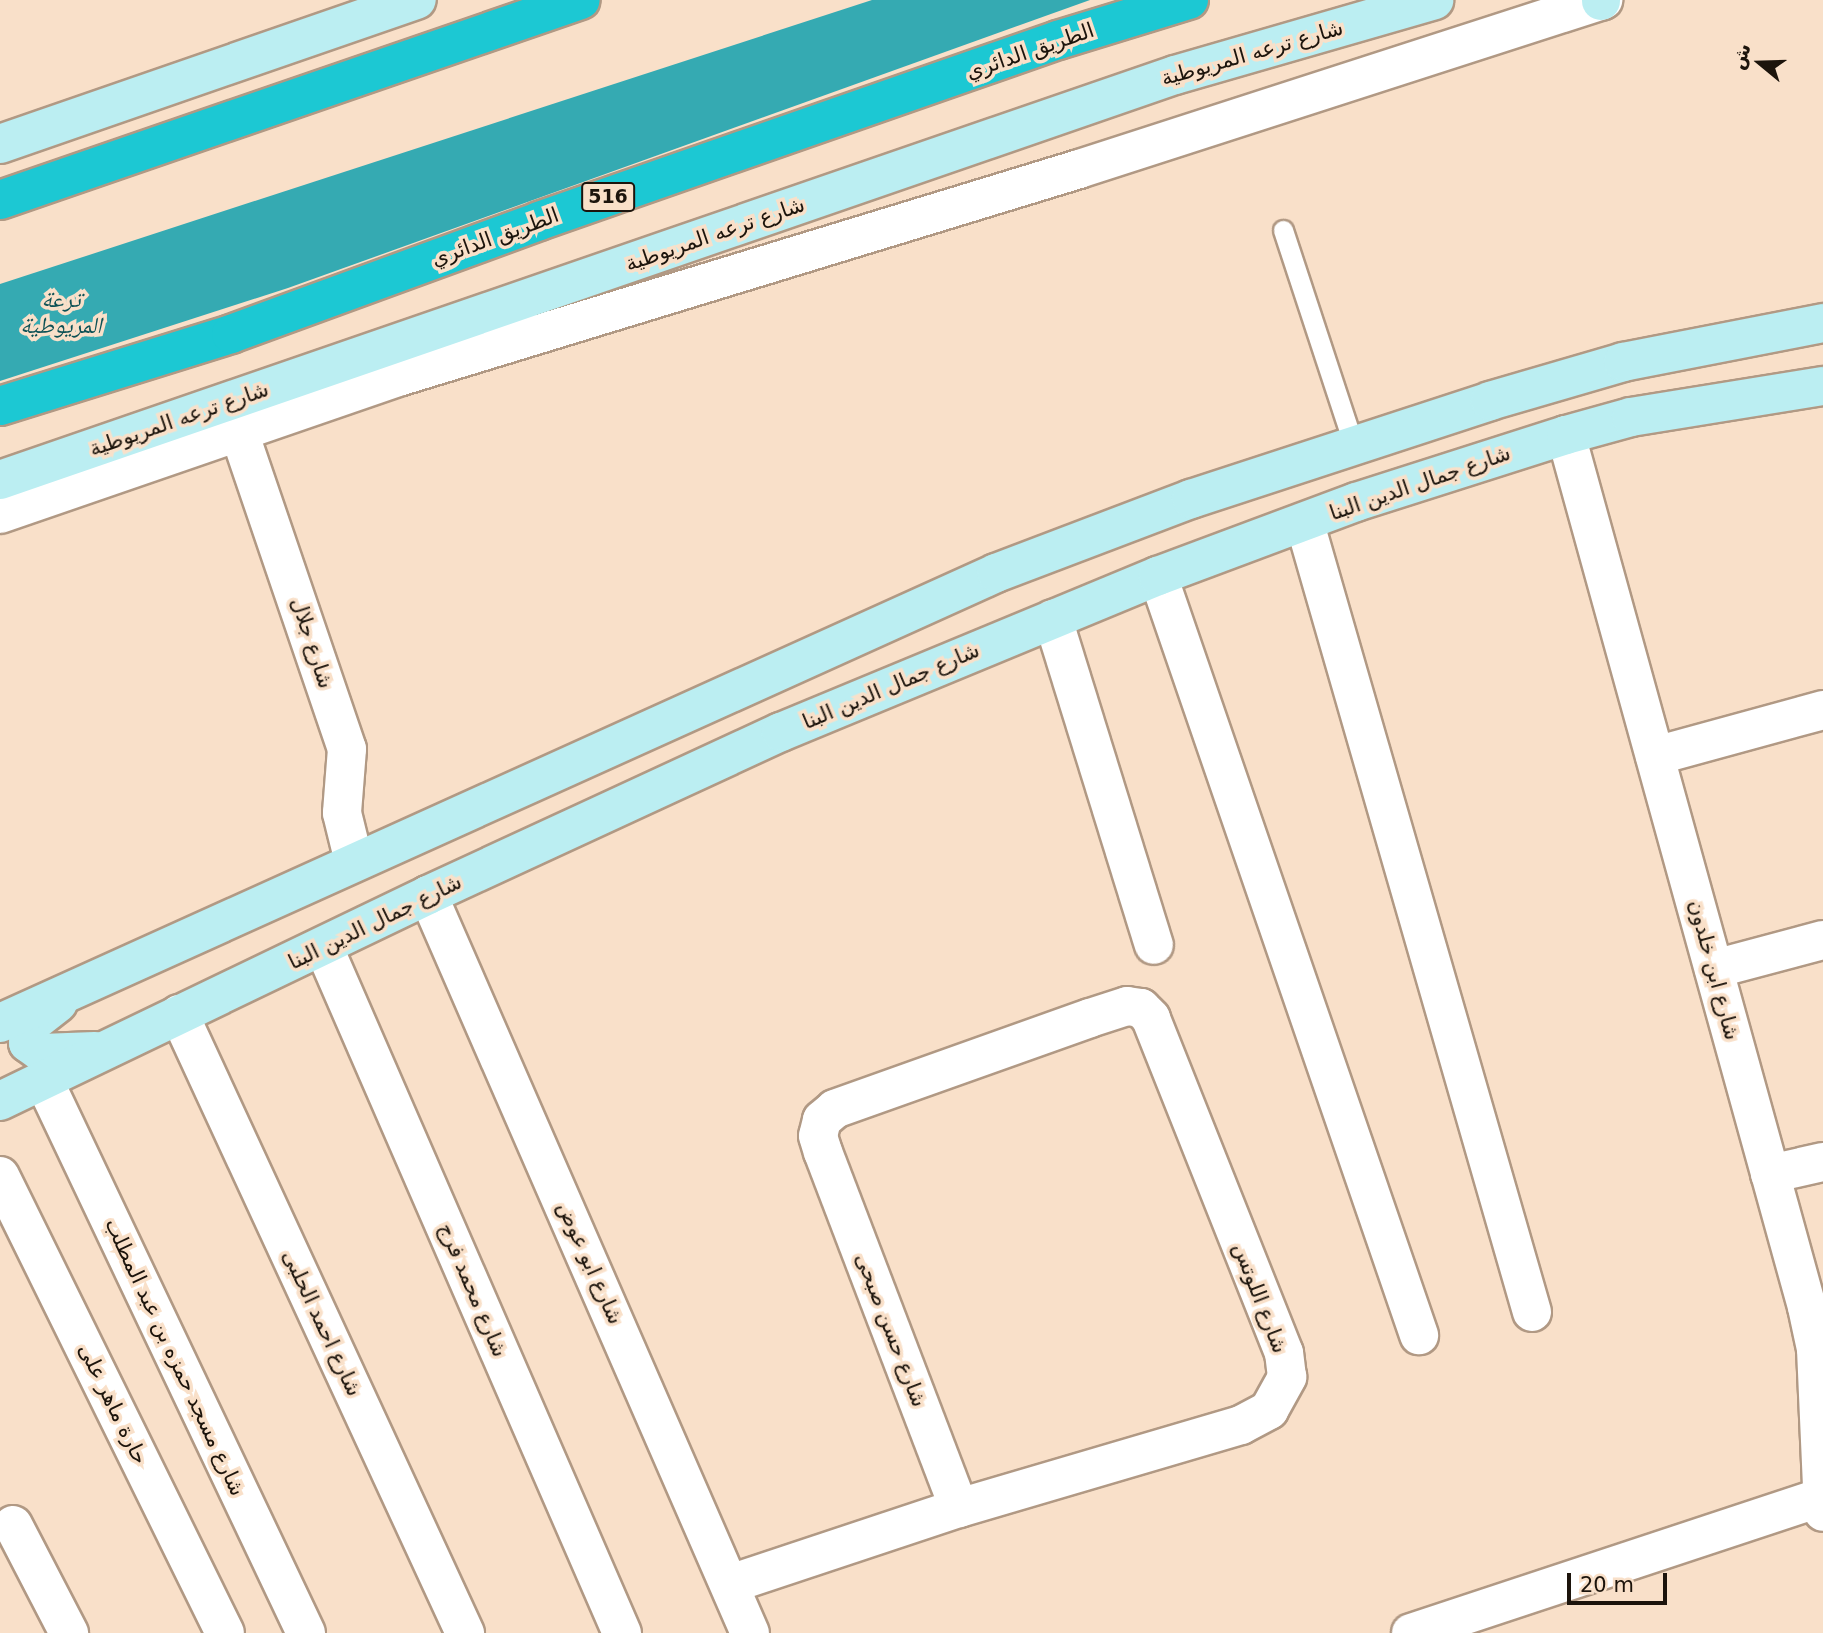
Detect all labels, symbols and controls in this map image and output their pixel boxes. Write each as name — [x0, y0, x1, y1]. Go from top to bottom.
street label: شارع ترعه المريوطية — [1158, 15, 1346, 91]
street label: الطريق الدائري — [963, 17, 1097, 85]
north arrow — [1725, 28, 1795, 98]
text: ش — [1725, 40, 1755, 72]
road number: 516 — [580, 182, 636, 212]
street label: شارع ترعه المريوطية — [622, 191, 808, 277]
street label: الطريق الدائري — [428, 202, 562, 272]
water label: ترعة المريوطية — [20, 285, 102, 339]
street label: شارع ترعه المريوطية — [86, 376, 272, 462]
street label: شارع جمال الدين البنا — [1326, 440, 1514, 526]
street label: شارع جلال — [285, 594, 339, 692]
street label: شارع جمال الدين البنا — [799, 637, 983, 735]
street label: شارع جمال الدين البنا — [284, 869, 466, 975]
street label: شارع ابن خلدون — [1683, 897, 1745, 1043]
street label: شارع ابو عوض — [552, 1198, 628, 1328]
street label: شارع مسجد حمزه بن عبد المطلب — [100, 1214, 250, 1500]
street label: شارع محمد فرج — [433, 1219, 513, 1361]
street label: شارع اللوتس — [1227, 1239, 1293, 1357]
street label: شارع احمد الحلبى — [277, 1246, 367, 1400]
street label: شارع حسن صبحى — [850, 1249, 932, 1411]
street label: حارة ماهر على — [73, 1340, 153, 1468]
scale bar — [1571, 1560, 1671, 1604]
text: 20 m — [1580, 1573, 1634, 1597]

